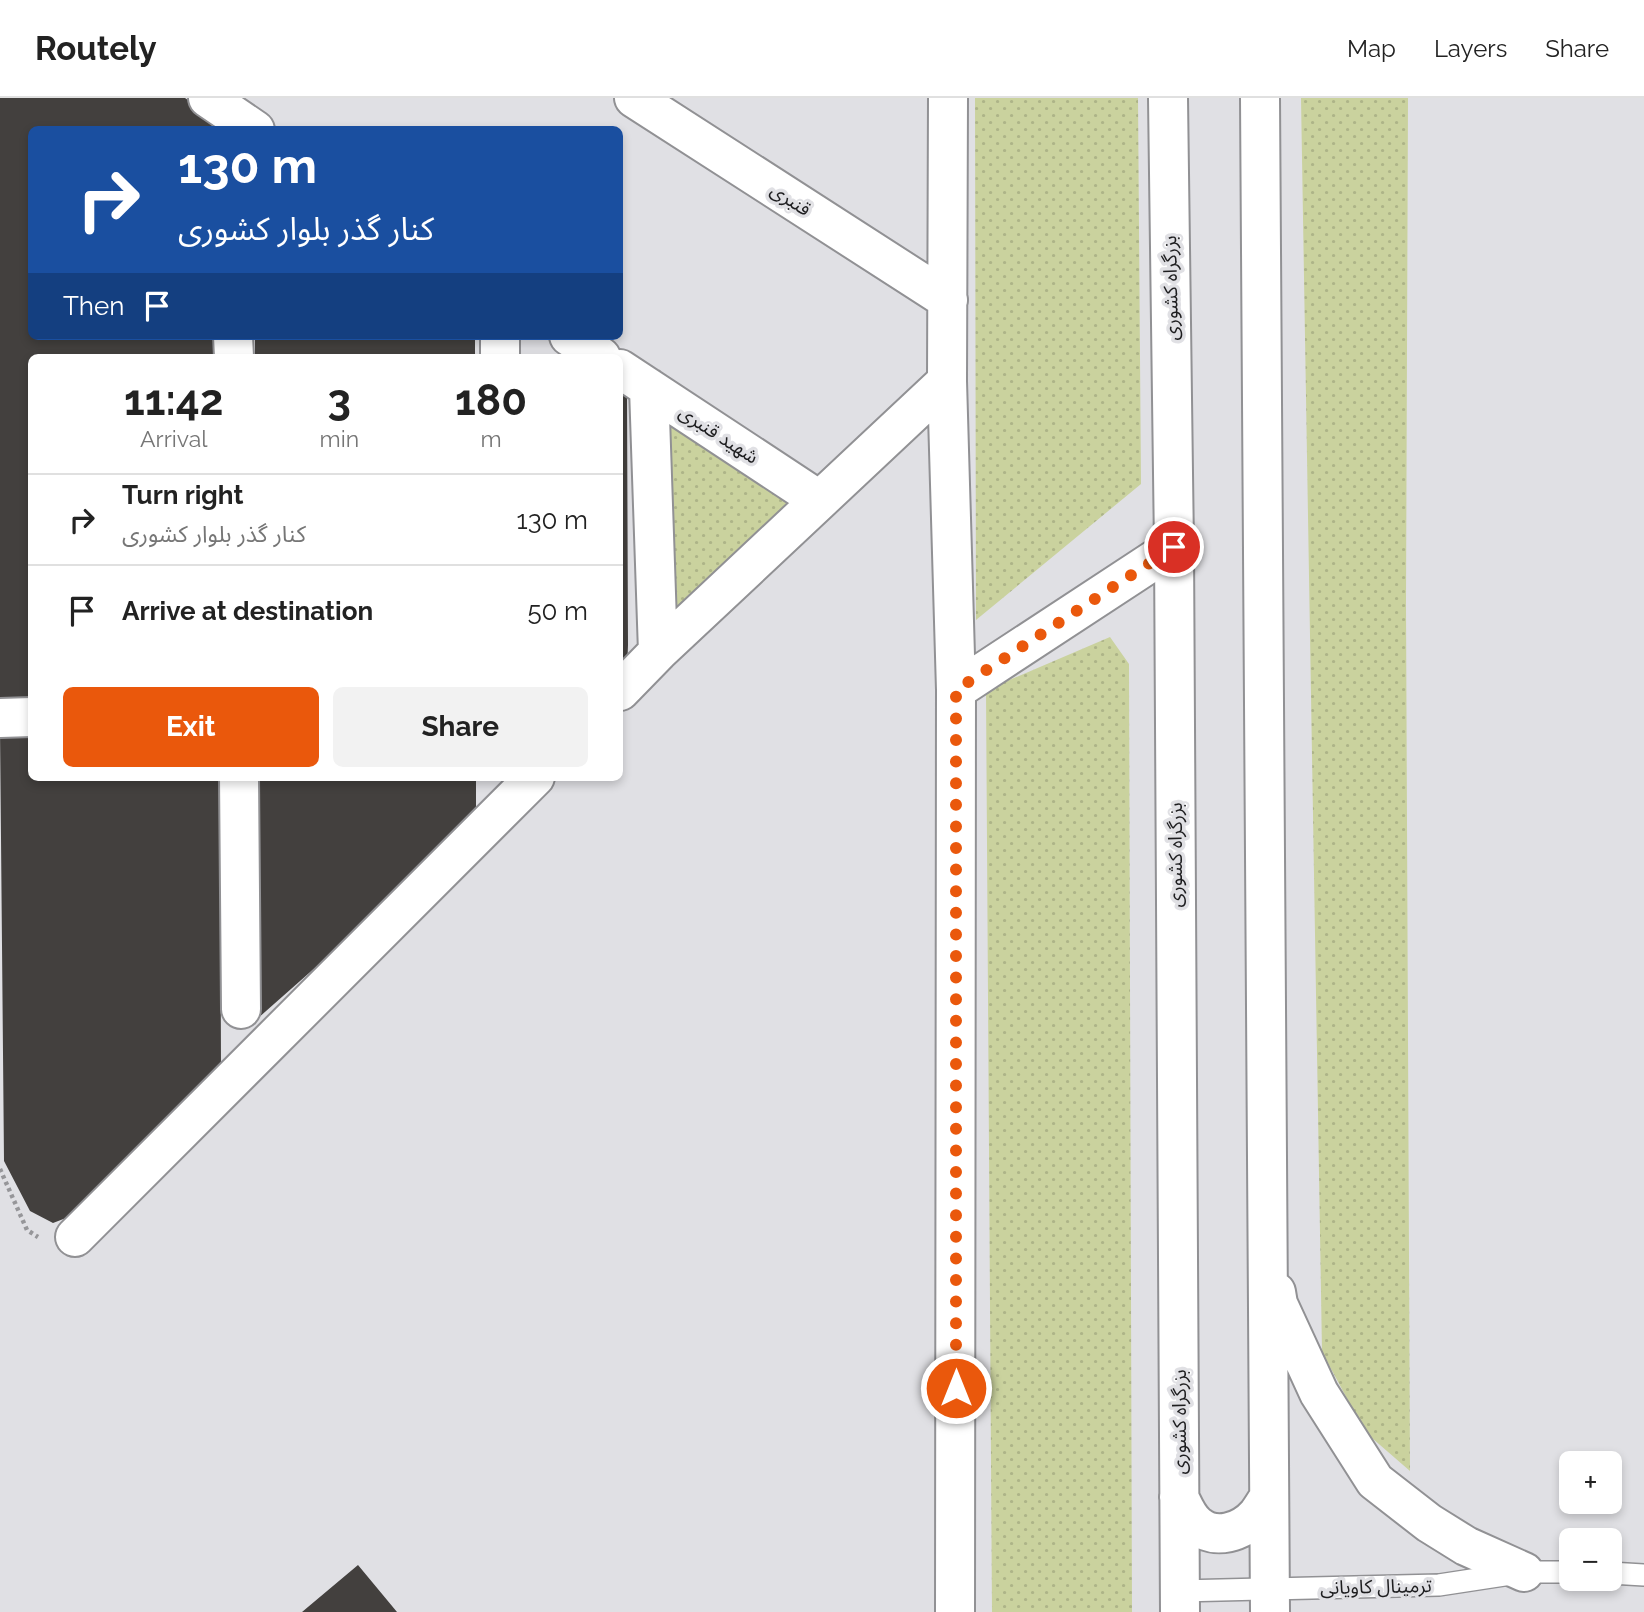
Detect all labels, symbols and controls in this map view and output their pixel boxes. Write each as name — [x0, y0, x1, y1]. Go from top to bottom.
text: Routely — [35, 29, 157, 68]
text: Map — [1347, 34, 1396, 63]
text: Layers — [1434, 34, 1507, 63]
text: Share — [1545, 34, 1609, 63]
text: 130 m — [178, 137, 317, 194]
icon: right — [63, 154, 154, 245]
street label: قنبری — [766, 178, 815, 221]
text: کنار گذر بلوار کشوری — [178, 210, 434, 247]
street label: بزرگراه کشوری — [1158, 235, 1183, 341]
icon: arrive — [138, 287, 176, 325]
text: Then — [63, 291, 124, 321]
text: 11:42 — [124, 376, 224, 425]
text: 3 — [328, 376, 351, 425]
text: 180 — [455, 376, 527, 425]
street label: شهید قنبری — [675, 400, 763, 469]
text: Arrival — [140, 425, 207, 452]
text: min — [320, 425, 359, 452]
text: m — [480, 425, 502, 452]
text: Turn right — [122, 480, 243, 510]
icon: right — [63, 501, 101, 539]
text: 130 m — [517, 505, 588, 535]
pin — [1144, 517, 1204, 577]
text: کنار گذر بلوار کشوری — [122, 520, 306, 547]
icon: arrive — [1155, 528, 1193, 566]
icon: arrive — [63, 592, 101, 630]
text: Arrive at destination — [122, 596, 373, 626]
text: 50 m — [527, 596, 588, 626]
button: Exit — [63, 687, 319, 767]
button: Share — [333, 687, 588, 767]
street label: بزرگراه کشوری — [1164, 802, 1187, 908]
position arrow — [919, 1351, 993, 1425]
street label: بزرگراه کشوری — [1168, 1369, 1191, 1475]
map controls — [1559, 1451, 1622, 1591]
button: + — [1559, 1451, 1622, 1514]
button: − — [1559, 1528, 1622, 1591]
street label: ترمینال کاویانی — [1320, 1574, 1432, 1599]

